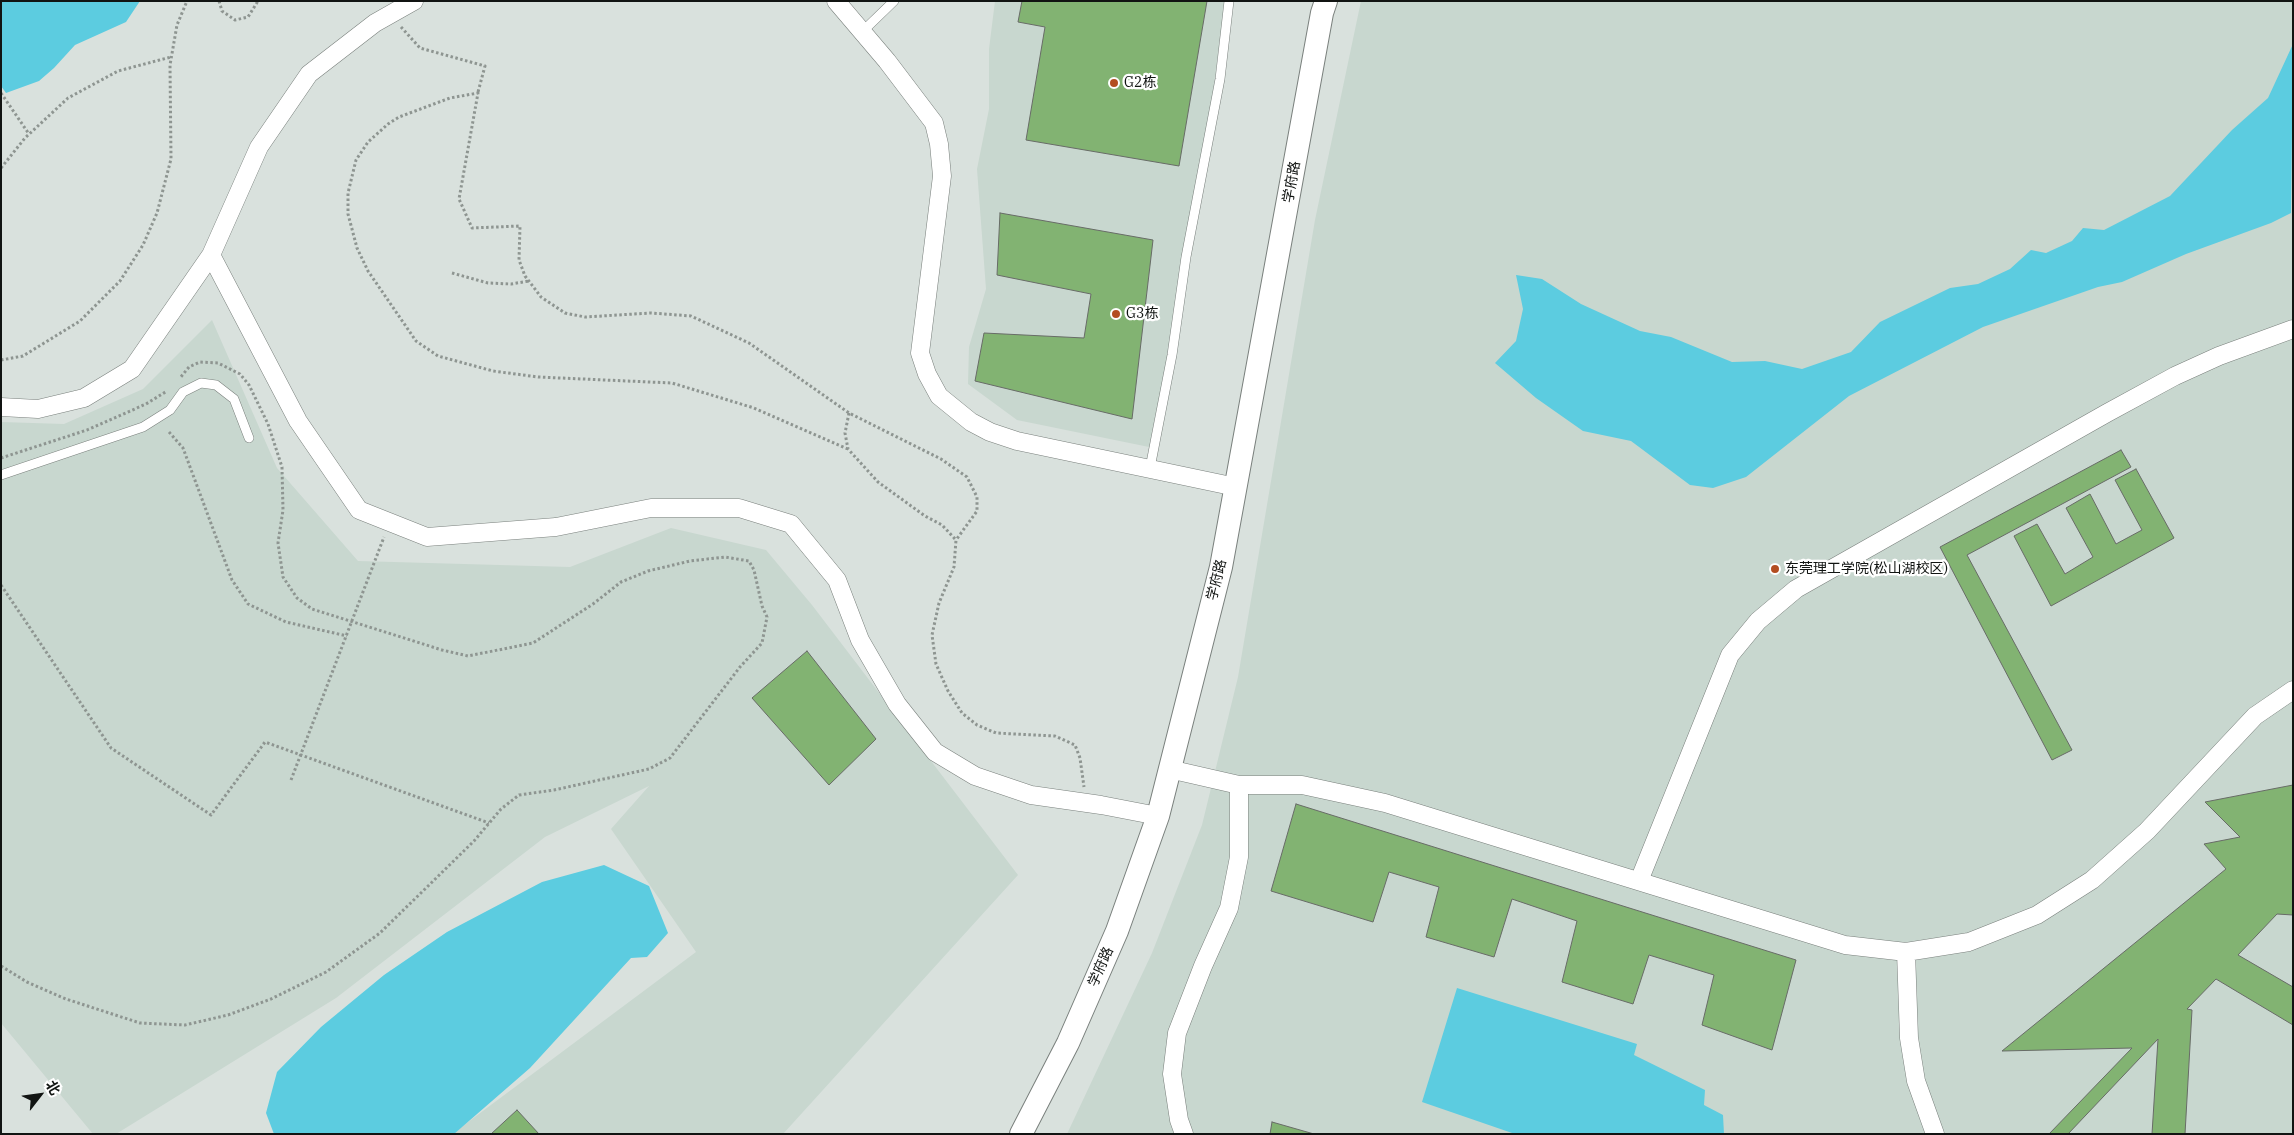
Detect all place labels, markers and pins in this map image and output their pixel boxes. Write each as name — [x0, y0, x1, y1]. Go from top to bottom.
place label: G2栋 — [1124, 75, 1156, 91]
marker: G2栋 — [1108, 77, 1120, 89]
place label: G3栋 — [1126, 306, 1158, 322]
marker: G3栋 — [1110, 308, 1122, 320]
place label: 东莞理工学院(松山湖校区) — [1785, 561, 1948, 577]
marker: 东莞理工学院(松山湖校区) — [1769, 563, 1781, 575]

